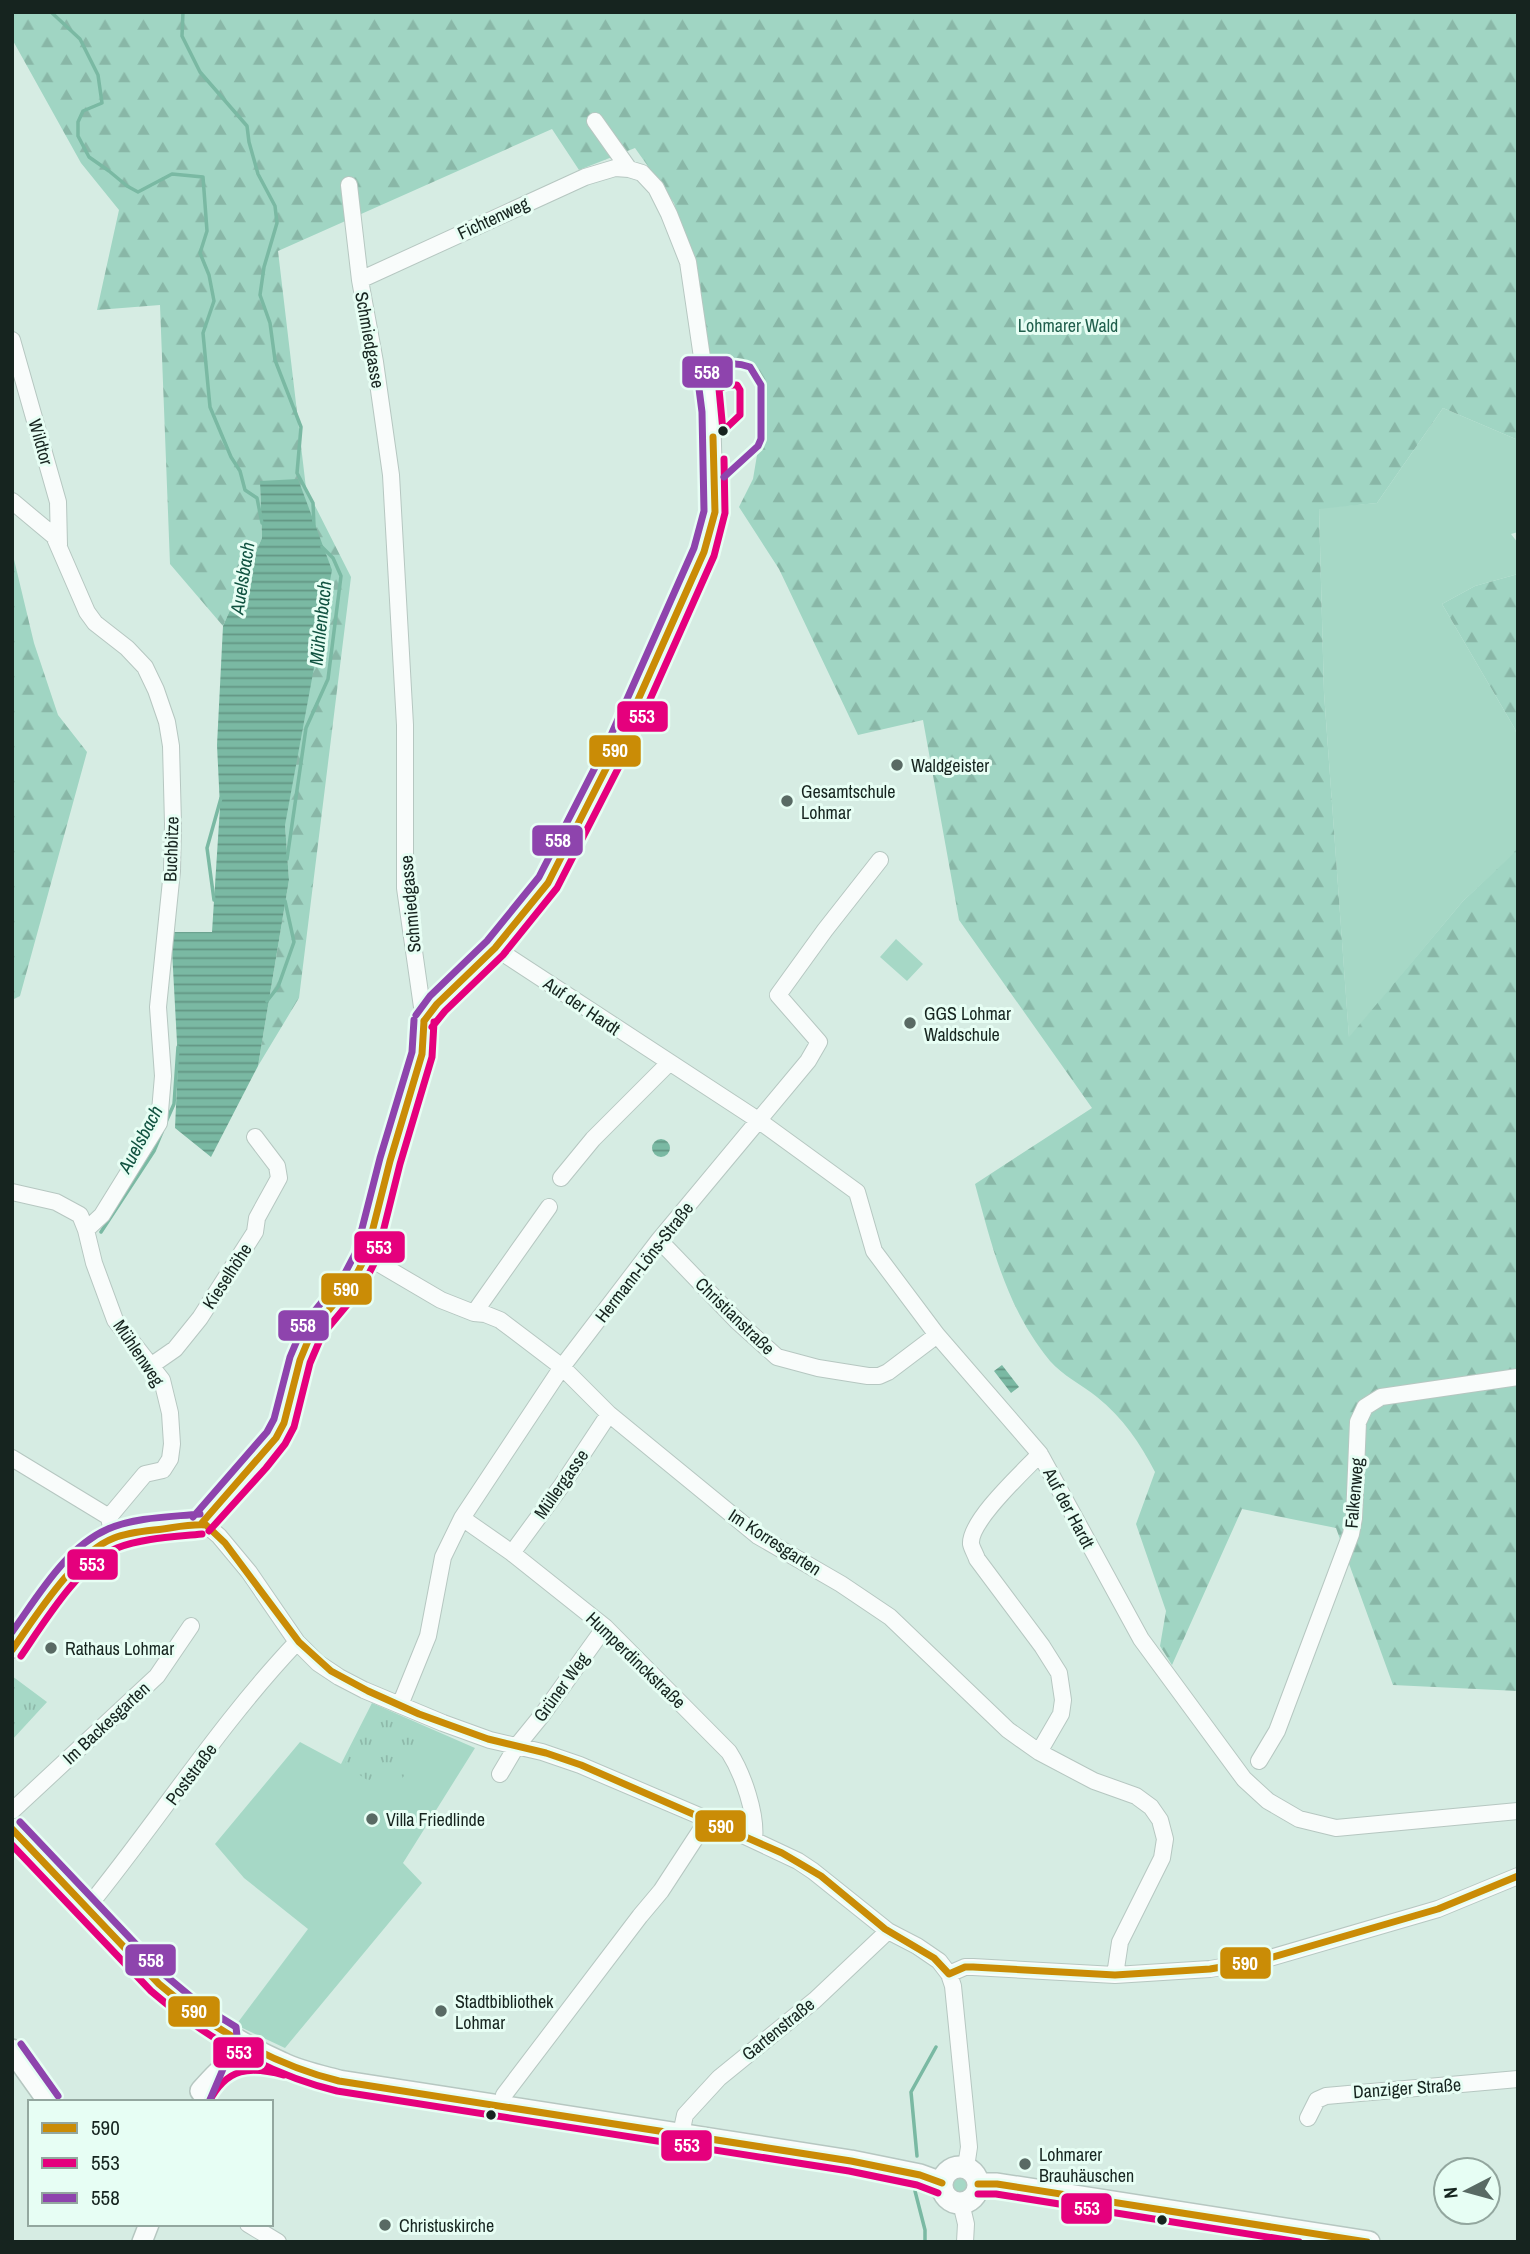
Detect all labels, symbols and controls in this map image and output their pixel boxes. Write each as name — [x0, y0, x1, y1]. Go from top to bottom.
street label: Fichtenweg — [453, 190, 534, 245]
street label: Schmiedgasse — [349, 290, 391, 390]
park label: Lohmarer Wald — [1018, 313, 1118, 338]
line badge: 558 — [681, 355, 734, 389]
text: 558 — [694, 359, 720, 385]
street label: Wildtor — [23, 416, 59, 468]
unlabelled marker — [716, 424, 730, 438]
water label: Auelsbach — [223, 540, 261, 617]
water label: Mühlenbach — [303, 579, 337, 667]
line badge: 553 — [616, 700, 669, 733]
text: 553 — [629, 703, 655, 729]
line badge: 590 — [588, 734, 642, 768]
text: 590 — [602, 737, 628, 763]
place label: Waldgeister — [911, 753, 989, 778]
marker: Waldgeister — [889, 757, 905, 773]
place label: Gesamtschule Lohmar — [801, 779, 895, 825]
marker: Gesamtschule Lohmar — [779, 793, 795, 809]
street label: Buchbitze — [157, 816, 185, 882]
line badge: 558 — [531, 824, 584, 857]
text: 558 — [545, 827, 571, 853]
street label: Schmiedgasse — [393, 854, 427, 954]
street label: Auf der Hardt — [538, 971, 625, 1041]
place label: GGS Lohmar Waldschule — [924, 1001, 1011, 1047]
marker: GGS Lohmar Waldschule — [902, 1015, 918, 1031]
water label: Auelsbach — [111, 1101, 169, 1178]
street label: Hermann-Löns-Straße — [589, 1196, 699, 1328]
line badge: 553 — [353, 1230, 406, 1264]
text: 553 — [366, 1234, 392, 1260]
street label: Kieselhöhe — [196, 1238, 258, 1314]
line badge: 590 — [320, 1272, 373, 1306]
street label: Christianstraße — [690, 1272, 780, 1360]
text: 590 — [333, 1276, 359, 1302]
line badge: 558 — [277, 1309, 330, 1342]
text: 558 — [290, 1312, 316, 1338]
street label: Mühlenweg — [108, 1315, 171, 1392]
street label: Müllergasse — [528, 1444, 594, 1524]
street label: Falkenweg — [1338, 1456, 1370, 1529]
street label: Auf der Hardt — [1037, 1462, 1101, 1553]
street label: Im Korresgarten — [724, 1503, 826, 1581]
line badge: 553 — [66, 1548, 119, 1581]
text: 553 — [79, 1551, 105, 1577]
street label: Humperdinckstraße — [581, 1606, 691, 1714]
place label: Rathaus Lohmar — [65, 1636, 174, 1661]
marker: Rathaus Lohmar — [43, 1640, 59, 1656]
street label: Grüner Weg — [527, 1647, 595, 1727]
street label: Im Backesgarten — [57, 1676, 155, 1770]
street label: Poststraße — [160, 1738, 222, 1810]
place label: Villa Friedlinde — [386, 1807, 485, 1832]
line badge: 590 — [694, 1809, 747, 1843]
marker: Villa Friedlinde — [364, 1811, 380, 1827]
text: 590 — [708, 1813, 734, 1839]
line badge: 558 — [124, 1943, 177, 1977]
line badge: 590 — [1219, 1946, 1272, 1980]
text: 558 — [138, 1947, 164, 1973]
text: 590 — [1232, 1950, 1258, 1976]
place label: Stadtbibliothek Lohmar — [455, 1989, 554, 2035]
street label: Gartenstraße — [736, 1992, 820, 2066]
line badge: 590 — [167, 1995, 221, 2028]
text: 590 — [181, 1998, 207, 2024]
marker: Stadtbibliothek Lohmar — [433, 2003, 449, 2019]
line badge: 553 — [212, 2036, 265, 2069]
text: 553 — [226, 2039, 252, 2065]
street label: Danziger Straße — [1352, 2072, 1462, 2104]
legend — [28, 2100, 273, 2226]
unlabelled marker — [484, 2108, 498, 2122]
text: 590 — [91, 2113, 120, 2142]
line badge: 553 — [660, 2129, 713, 2162]
text: 553 — [674, 2132, 700, 2158]
place label: Lohmarer Brauhäuschen — [1039, 2142, 1134, 2188]
text: 553 — [91, 2148, 120, 2177]
marker: Lohmarer Brauhäuschen — [1017, 2156, 1033, 2172]
north arrow — [1432, 2156, 1502, 2226]
text: 558 — [91, 2183, 120, 2212]
text: N — [1437, 2186, 1464, 2200]
line badge: 553 — [1060, 2192, 1113, 2225]
text: 553 — [1074, 2195, 1100, 2221]
place label: Christuskirche — [399, 2213, 494, 2238]
unlabelled marker — [1155, 2213, 1169, 2227]
marker: Christuskirche — [377, 2217, 393, 2233]

